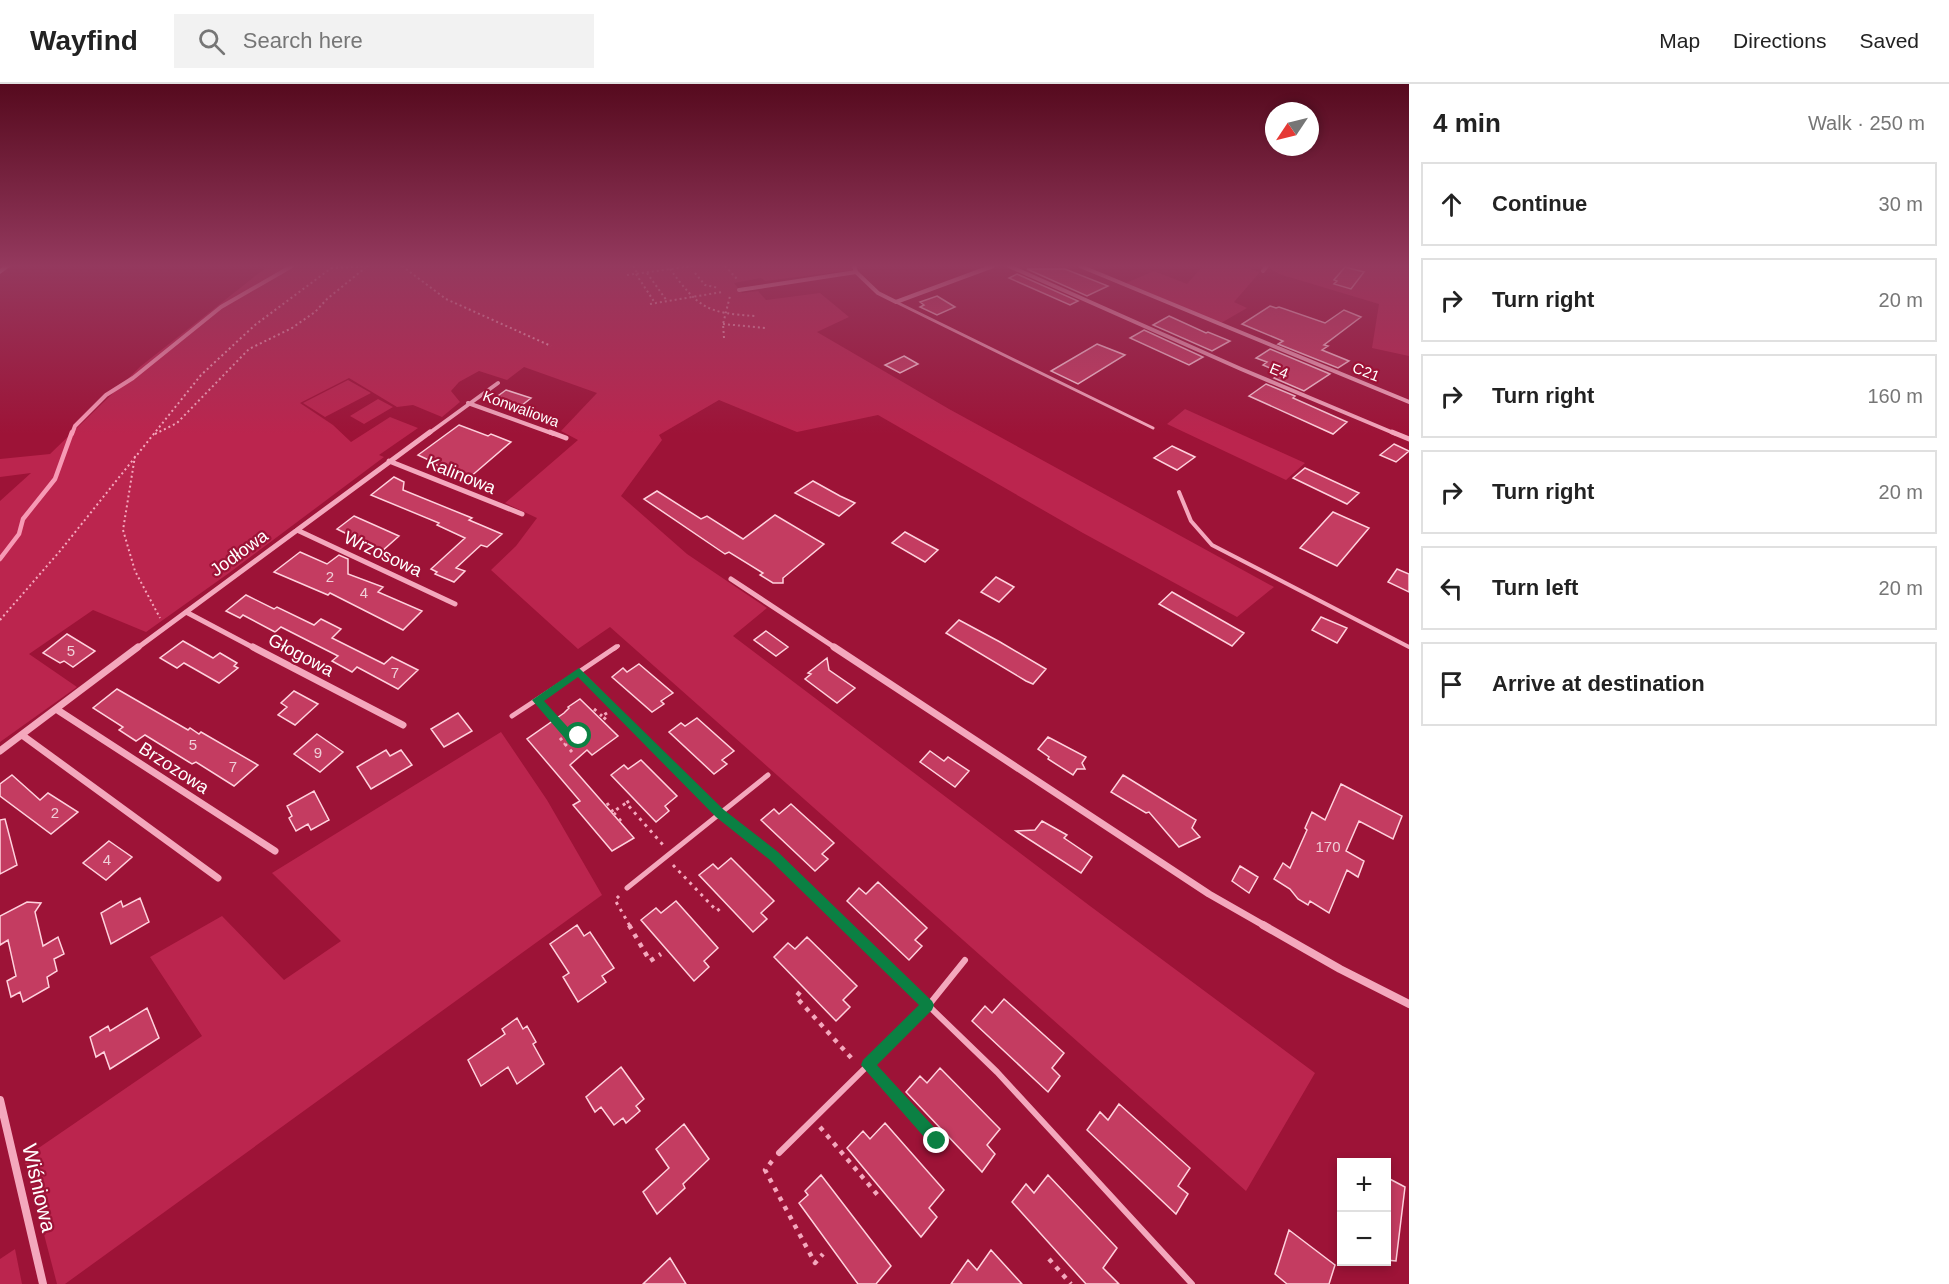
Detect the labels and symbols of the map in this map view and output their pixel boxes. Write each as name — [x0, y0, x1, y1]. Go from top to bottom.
north arrow — [1265, 102, 1319, 156]
street label: C21 — [1350, 358, 1382, 385]
street label: E4 — [1267, 359, 1291, 382]
street label: Konwaliowa — [481, 387, 562, 430]
street label: Kalinowa — [423, 452, 500, 498]
street label: Jodłowa — [206, 525, 272, 581]
street label: Wrzosowa — [341, 527, 426, 581]
house number: 2 — [326, 568, 334, 585]
house number: 4 — [360, 584, 368, 601]
street label: Głogowa — [265, 629, 338, 681]
house number: 5 — [67, 642, 75, 659]
house number: 7 — [391, 664, 399, 681]
route start — [565, 722, 591, 748]
house number: 5 — [189, 736, 197, 753]
street label: Brzozowa — [135, 738, 213, 798]
house number: 9 — [314, 744, 322, 761]
house number: 7 — [229, 758, 237, 775]
house number: 2 — [51, 804, 59, 821]
house number: 170 — [1315, 838, 1341, 855]
house number: 4 — [103, 851, 111, 868]
route end — [923, 1127, 949, 1153]
street label: Wiśniowa — [18, 1142, 61, 1235]

